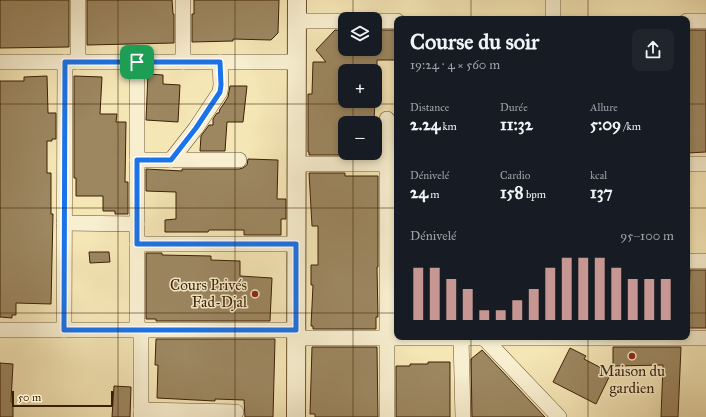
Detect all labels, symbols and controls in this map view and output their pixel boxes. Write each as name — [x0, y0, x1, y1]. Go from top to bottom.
map controls — [338, 12, 382, 160]
button: layers — [338, 12, 382, 56]
text: Course du soir — [410, 28, 539, 55]
button: share — [632, 29, 674, 71]
pin — [120, 45, 154, 79]
icon: arrive — [126, 51, 148, 73]
text: 19:24 · 4 × 560 m — [410, 57, 500, 73]
button: + — [338, 64, 382, 108]
text: Distance — [410, 101, 449, 114]
text: Durée — [500, 101, 528, 114]
text: Allure — [590, 101, 618, 114]
text: 2.24 — [410, 114, 440, 135]
text: 11:32 — [500, 114, 533, 135]
text: 5:09 — [590, 114, 621, 135]
button: − — [338, 116, 382, 160]
text: km — [440, 120, 457, 133]
text: /km — [621, 120, 641, 133]
text: Dénivelé — [410, 169, 449, 182]
text: Cardio — [500, 169, 530, 182]
text: kcal — [590, 169, 607, 182]
text: 24 — [410, 182, 428, 203]
text: 158 — [500, 182, 524, 203]
text: 137 — [590, 182, 613, 203]
text: m — [428, 188, 439, 201]
text: bpm — [524, 188, 546, 201]
text: Dénivelé — [410, 228, 457, 244]
text: 95–100 m — [620, 228, 674, 244]
place label: Cours Privés Fad-Djal — [170, 276, 248, 311]
marker: Cours Privés Fad-Djal — [250, 289, 260, 299]
marker: Maison du gardien — [627, 351, 637, 361]
place label: Maison du gardien — [599, 362, 665, 397]
scale bar — [12, 389, 113, 408]
text: 50 m — [18, 391, 41, 404]

